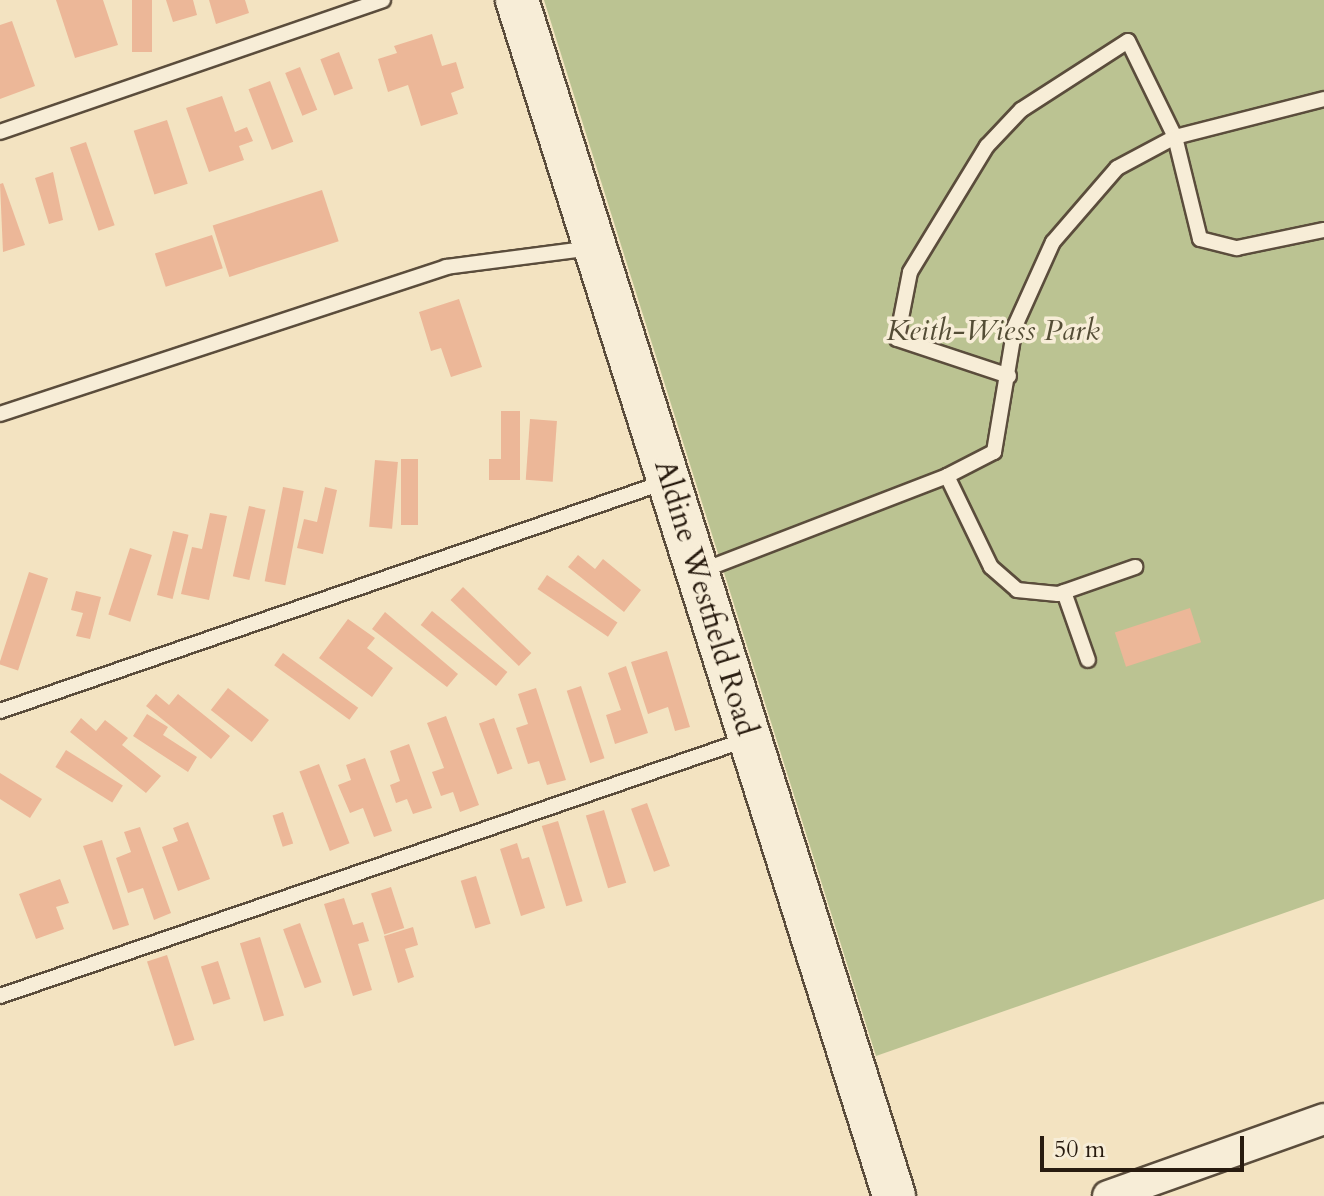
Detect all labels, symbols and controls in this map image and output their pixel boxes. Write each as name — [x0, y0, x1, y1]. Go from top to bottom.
park label: Keith-Wiess Park — [886, 313, 1100, 349]
street label: Aldine Westfield Road — [646, 456, 764, 740]
scale bar — [1044, 1120, 1248, 1170]
text: 50 m — [1054, 1133, 1105, 1166]

